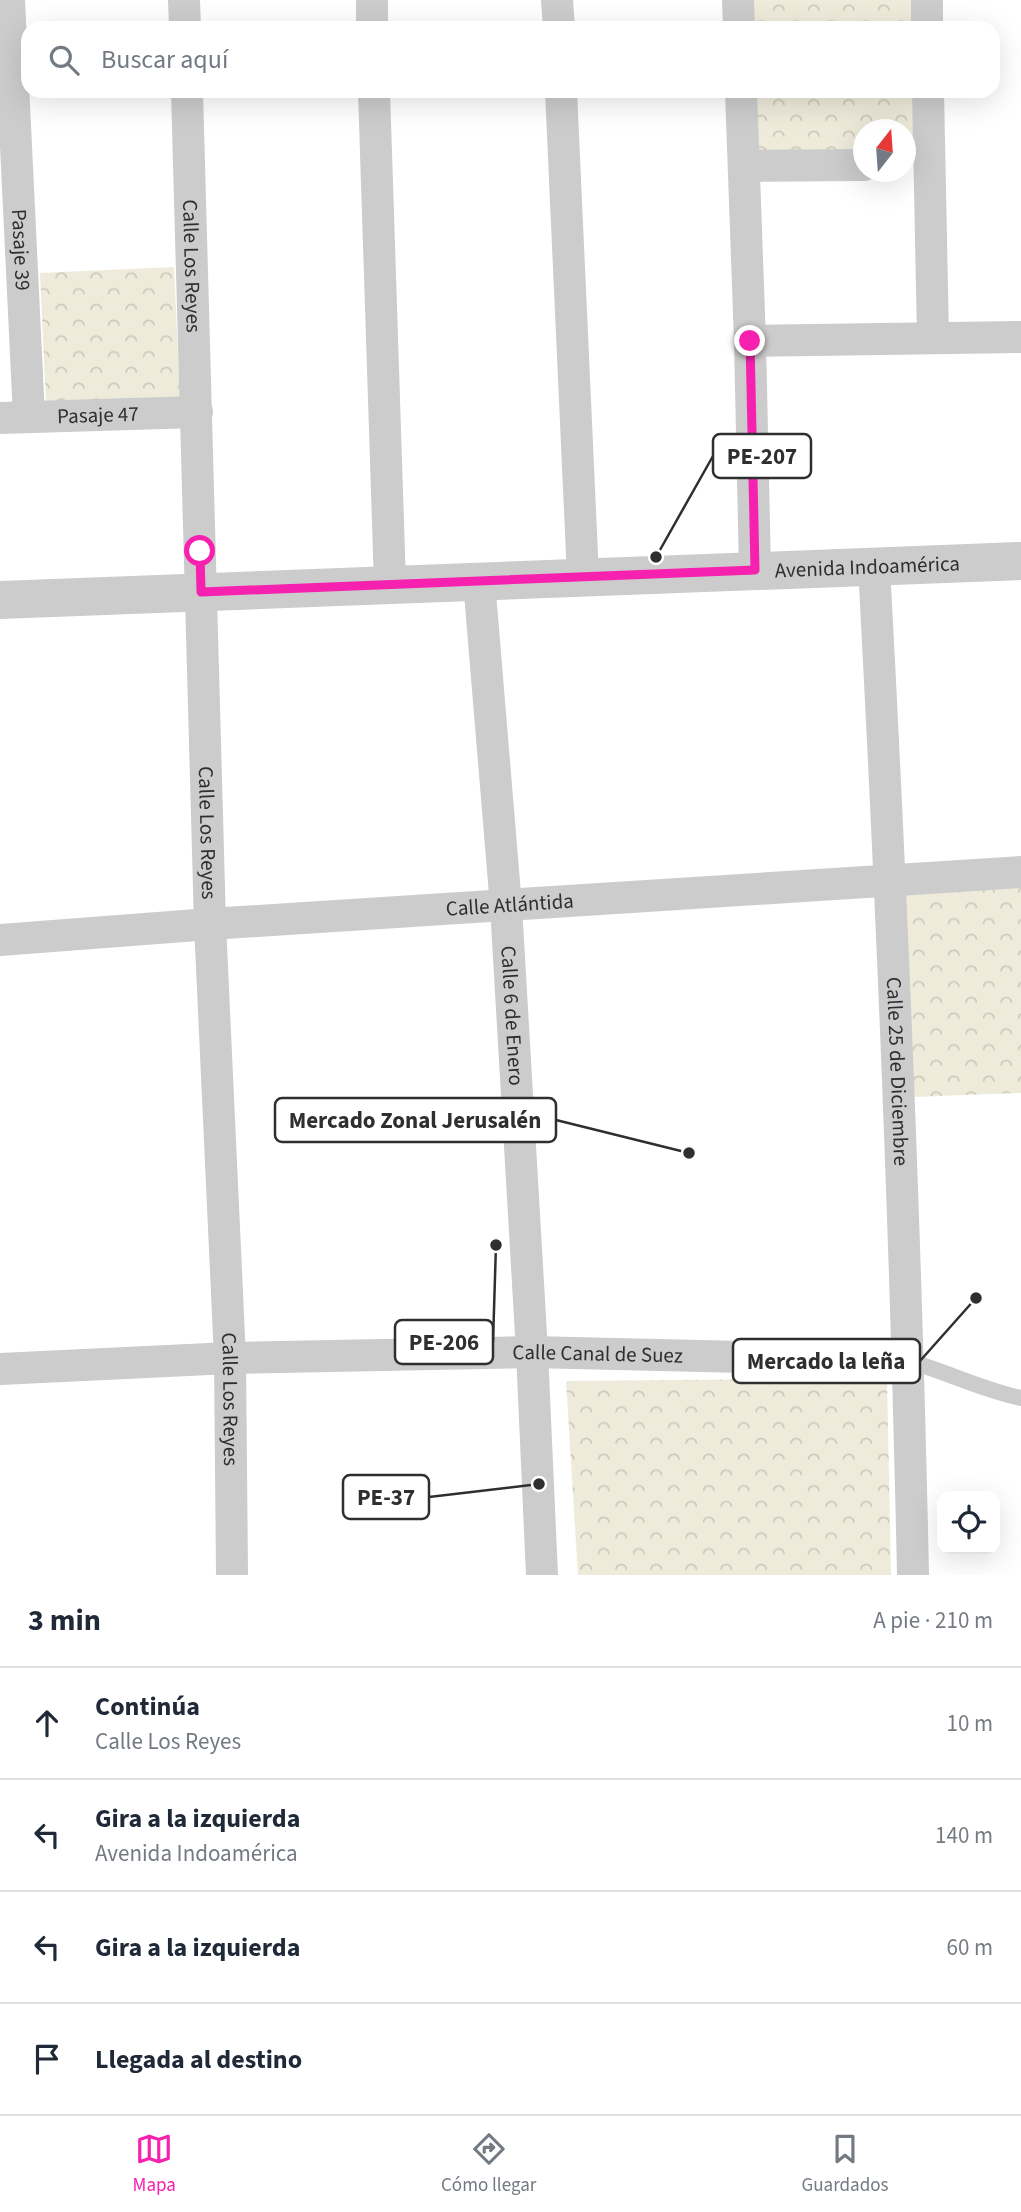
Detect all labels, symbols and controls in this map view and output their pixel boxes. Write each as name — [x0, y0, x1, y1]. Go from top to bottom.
search box — [21, 21, 1000, 98]
icon: search — [45, 41, 83, 79]
text: Buscar aquí — [101, 41, 228, 78]
north arrow — [853, 119, 916, 182]
street label: Calle Los Reyes — [175, 199, 209, 333]
street label: Pasaje 39 — [4, 208, 38, 291]
route end — [734, 325, 765, 356]
street label: Pasaje 47 — [57, 399, 139, 431]
callout: PE-207 — [713, 434, 811, 478]
text: PE-207 — [727, 440, 797, 473]
route start — [184, 535, 215, 566]
street label: Avenida Indoamérica — [774, 548, 960, 585]
street label: Calle Los Reyes — [191, 766, 224, 900]
street label: Calle Atlántida — [445, 886, 575, 924]
street label: Calle 6 de Enero — [493, 945, 531, 1087]
street label: Calle 25 de Diciembre — [879, 976, 916, 1166]
callout: Mercado Zonal Jerusalén — [275, 1098, 556, 1142]
text: Mercado Zonal Jerusalén — [289, 1104, 541, 1137]
callout: PE-206 — [395, 1320, 493, 1364]
text: PE-206 — [409, 1326, 479, 1359]
street label: Calle Los Reyes — [214, 1332, 246, 1466]
street label: Calle Canal de Suez — [512, 1337, 683, 1371]
callout: Mercado la leña — [733, 1339, 920, 1383]
text: Mercado la leña — [747, 1345, 905, 1378]
callout: PE-37 — [343, 1475, 429, 1519]
text: PE-37 — [357, 1481, 415, 1514]
map controls — [937, 1491, 1000, 1554]
button: locate — [937, 1491, 1000, 1554]
text: 3 min — [28, 1599, 101, 1642]
text: A pie · 210 m — [873, 1604, 993, 1637]
text: Continúa — [95, 1688, 200, 1725]
icon: ahead — [28, 1704, 66, 1742]
text: 10 m — [946, 1707, 993, 1740]
text: Calle Los Reyes — [95, 1725, 241, 1758]
text: Gira a la izquierda — [95, 1800, 300, 1837]
icon: left — [28, 1816, 66, 1854]
text: 140 m — [935, 1819, 993, 1852]
text: Avenida Indoamérica — [95, 1837, 298, 1870]
icon: left — [28, 1928, 66, 1966]
text: Gira a la izquierda — [95, 1929, 300, 1966]
text: 60 m — [946, 1931, 993, 1964]
icon: arrive — [28, 2040, 66, 2078]
text: Llegada al destino — [95, 2041, 302, 2078]
tab: Mapa — [133, 2130, 176, 2199]
tab: Cómo llegar — [441, 2130, 536, 2199]
tab: Guardados — [802, 2130, 888, 2199]

